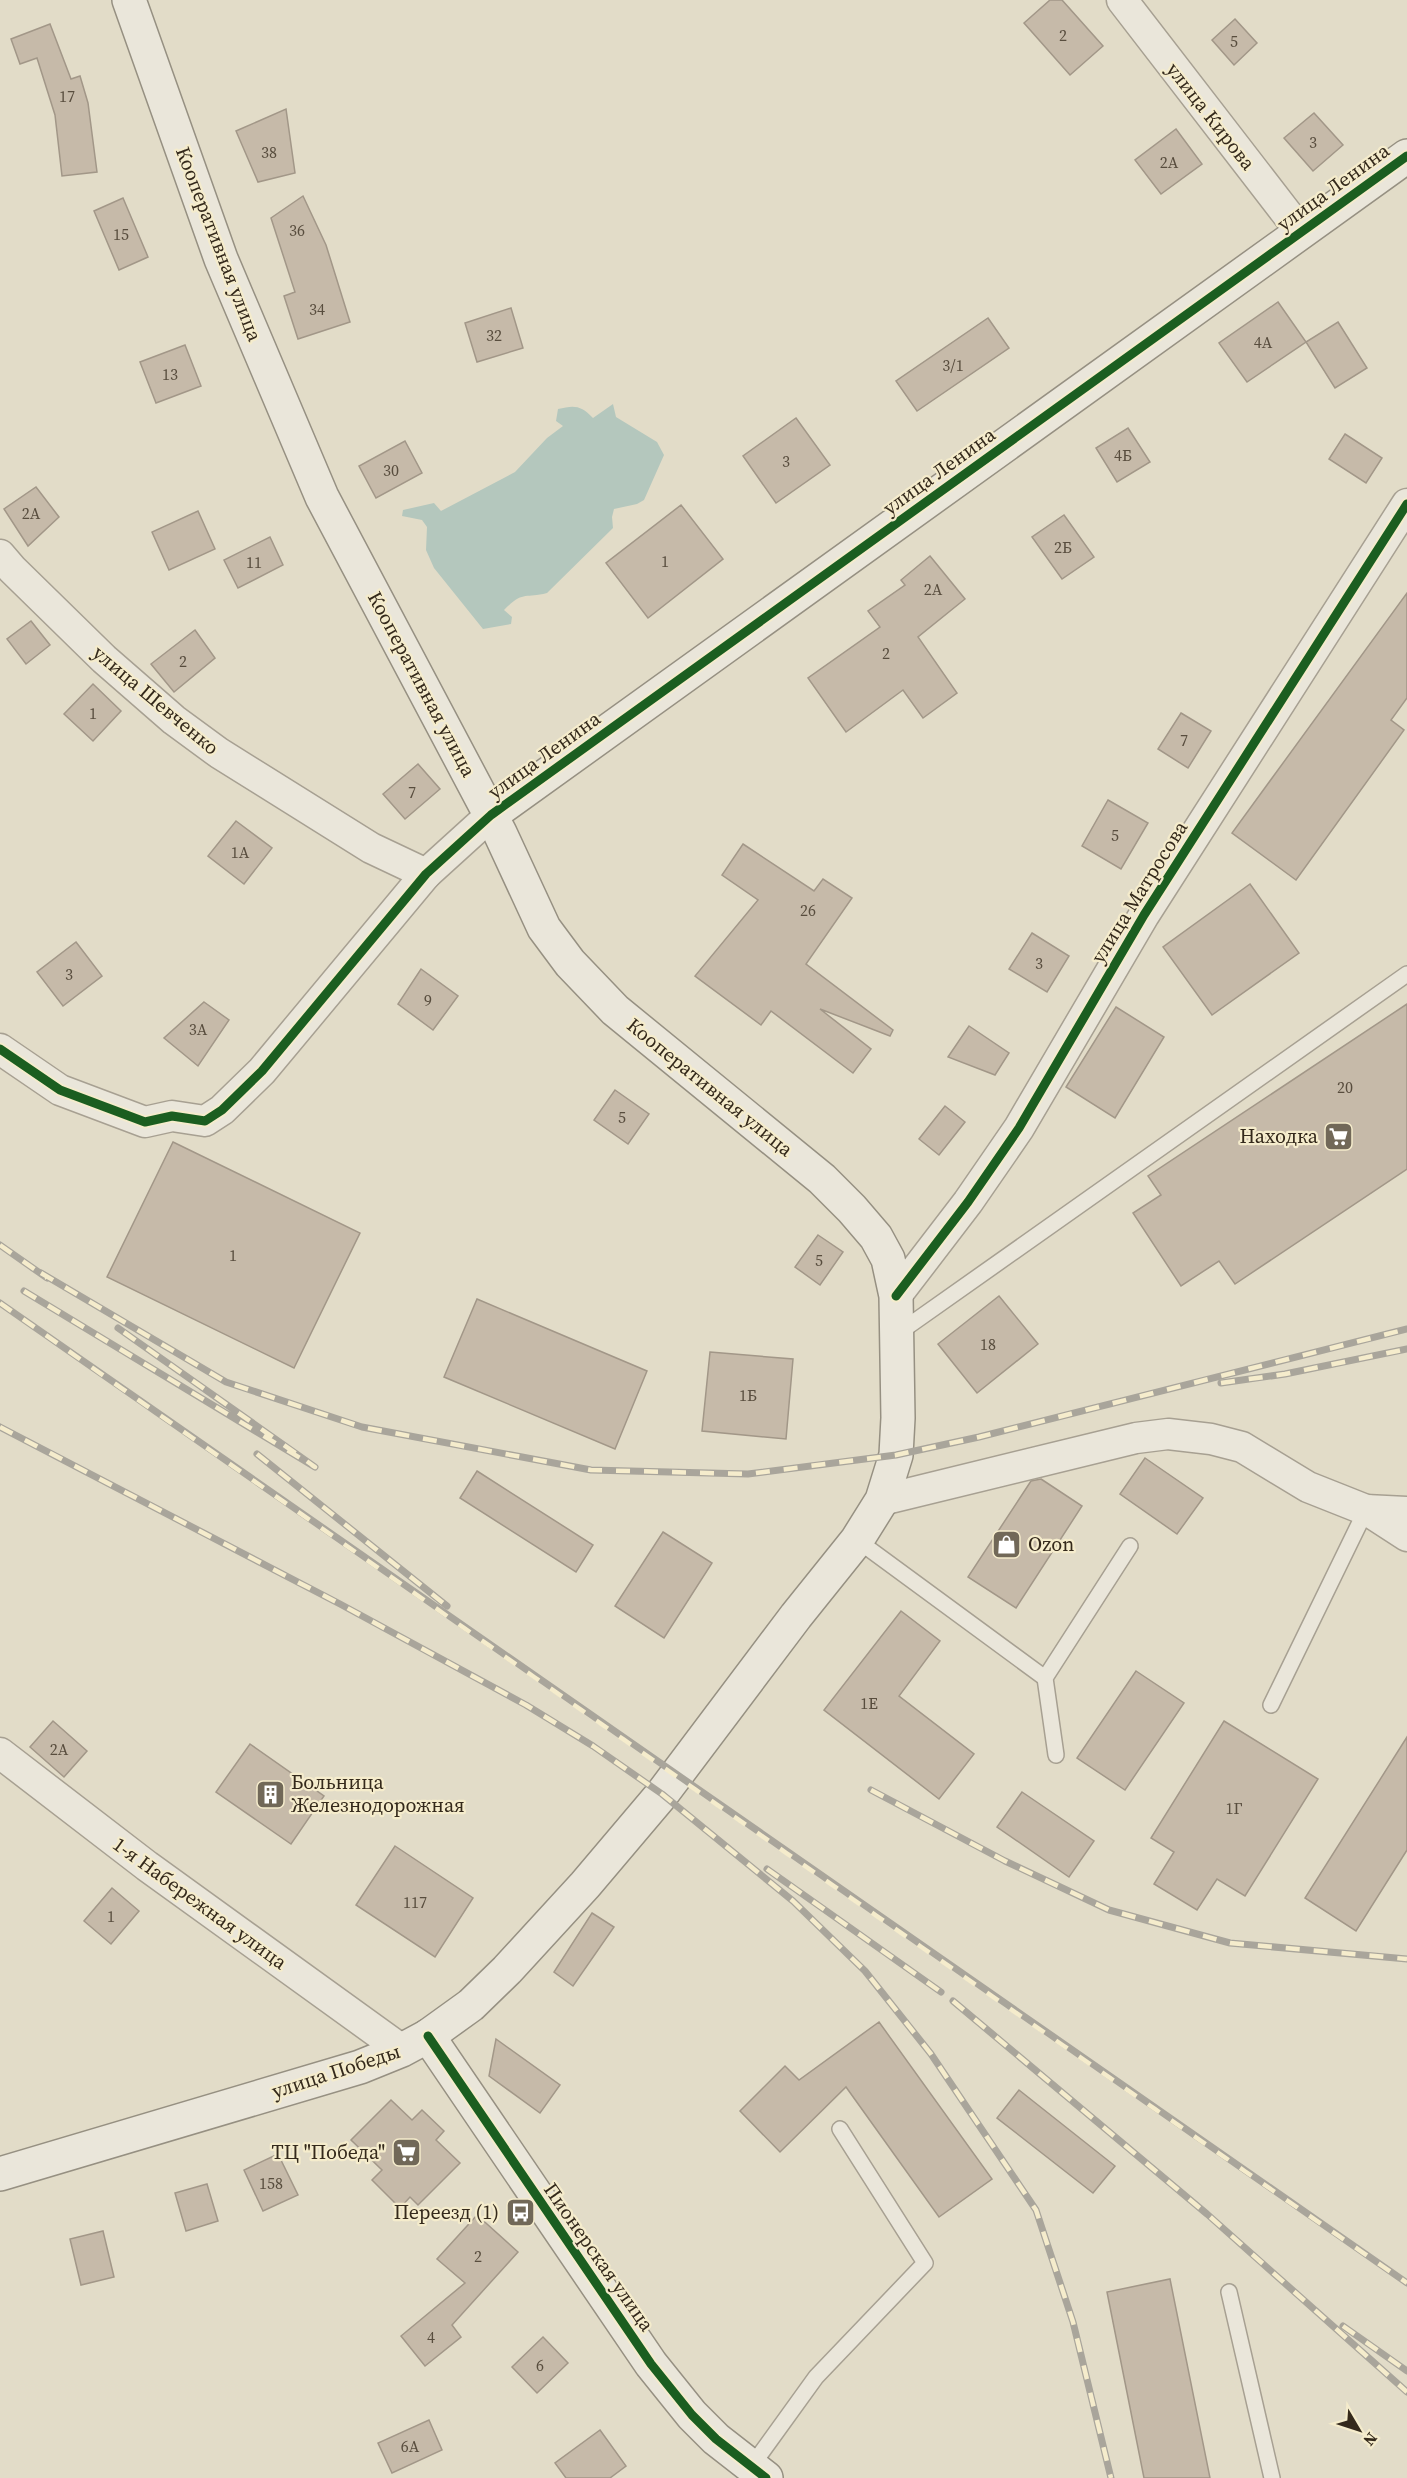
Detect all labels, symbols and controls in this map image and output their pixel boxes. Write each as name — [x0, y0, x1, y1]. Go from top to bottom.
house number: 2 — [1059, 24, 1067, 46]
house number: 5 — [1230, 30, 1238, 52]
street label: улица Кирова — [1160, 56, 1263, 176]
house number: 17 — [59, 85, 75, 107]
house number: 3 — [1309, 131, 1317, 153]
street label: улица Ленина — [1271, 136, 1396, 237]
house number: 38 — [261, 141, 277, 163]
street label: Кооперативная улица — [169, 143, 269, 346]
house number: 2А — [1160, 151, 1179, 173]
house number: 36 — [289, 219, 305, 241]
house number: 15 — [113, 223, 129, 245]
house number: 34 — [309, 298, 325, 320]
house number: 32 — [486, 324, 502, 346]
house number: 4А — [1254, 331, 1273, 353]
house number: 3/1 — [942, 354, 964, 376]
house number: 13 — [162, 363, 178, 385]
street label: улица Ленина — [877, 420, 1002, 521]
house number: 4Б — [1114, 444, 1132, 466]
house number: 3 — [782, 450, 790, 472]
house number: 30 — [383, 459, 399, 481]
house number: 2А — [22, 502, 41, 524]
house number: 2Б — [1054, 536, 1072, 558]
house number: 1 — [661, 550, 669, 572]
house number: 11 — [246, 551, 262, 573]
house number: 2А — [924, 578, 943, 600]
street label: Кооперативная улица — [361, 586, 483, 782]
street label: улица Шевченко — [87, 639, 225, 761]
house number: 2 — [882, 642, 890, 664]
house number: 2 — [179, 650, 187, 672]
house number: 1 — [89, 702, 97, 724]
street label: улица Ленина — [482, 704, 607, 805]
house number: 7 — [1180, 729, 1188, 751]
house number: 7 — [408, 781, 416, 803]
street label: улица Матросова — [1084, 815, 1194, 968]
house number: 5 — [1111, 824, 1119, 846]
house number: 1А — [231, 841, 250, 863]
house number: 26 — [800, 899, 816, 921]
house number: 3 — [1035, 952, 1043, 974]
house number: 3 — [65, 963, 73, 985]
house number: 9 — [424, 989, 432, 1011]
street label: Кооперативная улица — [621, 1011, 800, 1163]
house number: 3А — [189, 1018, 208, 1040]
house number: 20 — [1337, 1076, 1353, 1098]
house number: 5 — [618, 1106, 626, 1128]
supermarket icon: Находка — [1323, 1120, 1355, 1152]
place label: Находка — [1239, 1122, 1319, 1150]
house number: 1 — [229, 1244, 237, 1266]
house number: 5 — [815, 1249, 823, 1271]
house number: 18 — [980, 1333, 996, 1355]
house number: 1Б — [739, 1384, 757, 1406]
shop icon: Ozon — [991, 1528, 1023, 1560]
place label: Ozon — [1028, 1530, 1074, 1558]
house number: 1Е — [860, 1692, 878, 1714]
house number: 2А — [50, 1738, 69, 1760]
place label: Больница Железнодорожная — [291, 1768, 465, 1819]
building icon: Больница Железнодорожная — [254, 1778, 286, 1810]
house number: 1Г — [1226, 1797, 1243, 1819]
street label: 1-я Набережная улица — [108, 1832, 292, 1974]
house number: 117 — [403, 1891, 427, 1913]
house number: 1 — [107, 1906, 115, 1926]
street label: улица Победы — [268, 2037, 404, 2105]
supermarket icon: ТЦ "Победа" — [390, 2136, 422, 2168]
place label: ТЦ "Победа" — [272, 2138, 385, 2166]
house number: 158 — [259, 2172, 283, 2194]
street label: Пионерская улица — [537, 2177, 661, 2338]
bus stop icon: Переезд (1) — [504, 2196, 536, 2228]
place label: Переезд (1) — [394, 2198, 499, 2226]
house number: 2 — [474, 2245, 482, 2267]
house number: 4 — [427, 2326, 435, 2348]
house number: 6 — [536, 2354, 544, 2376]
north arrow — [1329, 2400, 1389, 2460]
text: N — [1358, 2428, 1383, 2451]
house number: 6А — [401, 2435, 420, 2457]

